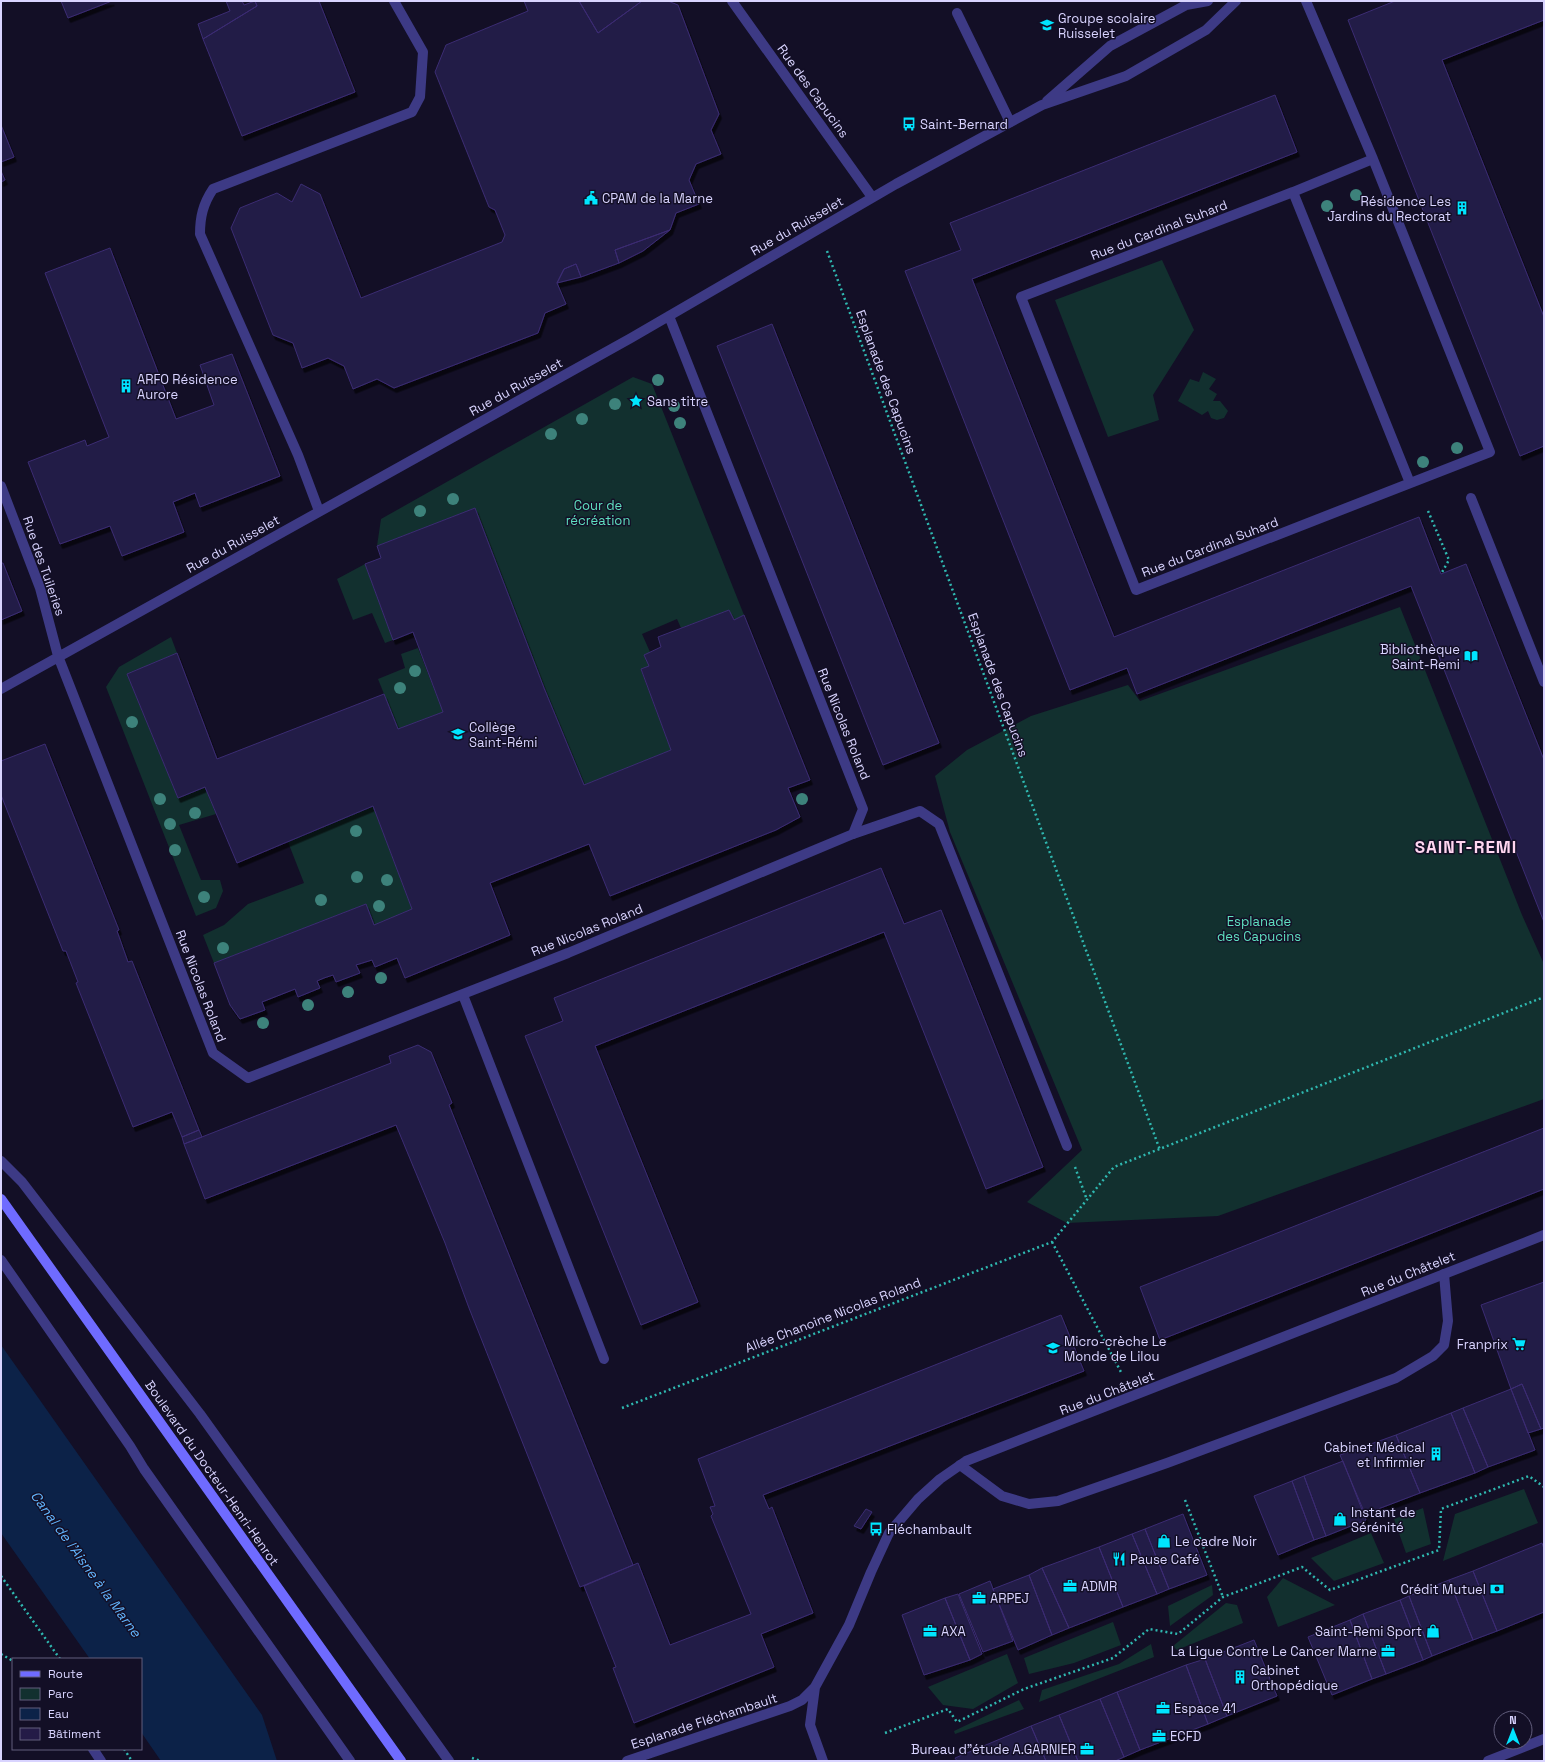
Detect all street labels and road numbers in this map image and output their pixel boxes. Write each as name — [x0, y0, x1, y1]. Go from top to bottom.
street label: Rue des Capucins — [773, 41, 853, 141]
street label: Rue du Ruisselet — [748, 193, 846, 259]
street label: Rue du Cardinal Suhard — [1088, 196, 1230, 264]
street label: Esplanade des Capucins — [852, 308, 920, 456]
street label: Rue du Ruisselet — [466, 354, 566, 420]
street label: Rue du Ruisselet — [183, 511, 283, 577]
street label: Rue du Cardinal Suhard — [1139, 513, 1281, 581]
street label: Rue des Tuileries — [19, 514, 69, 618]
street label: Esplanade des Capucins — [964, 611, 1032, 759]
street label: Rue Nicolas Roland — [814, 666, 874, 782]
street label: Rue Nicolas Roland — [529, 900, 645, 960]
street label: Rue Nicolas Roland — [172, 927, 230, 1045]
street label: Rue du Châtelet — [1358, 1247, 1458, 1301]
street label: Allée Chanoine Nicolas Roland — [743, 1274, 923, 1356]
street label: Rue du Châtelet — [1057, 1367, 1157, 1419]
street label: Boulevard du Docteur-Henri-Henrot — [141, 1377, 283, 1569]
street label: Esplanade Fléchambault — [629, 1689, 779, 1753]

